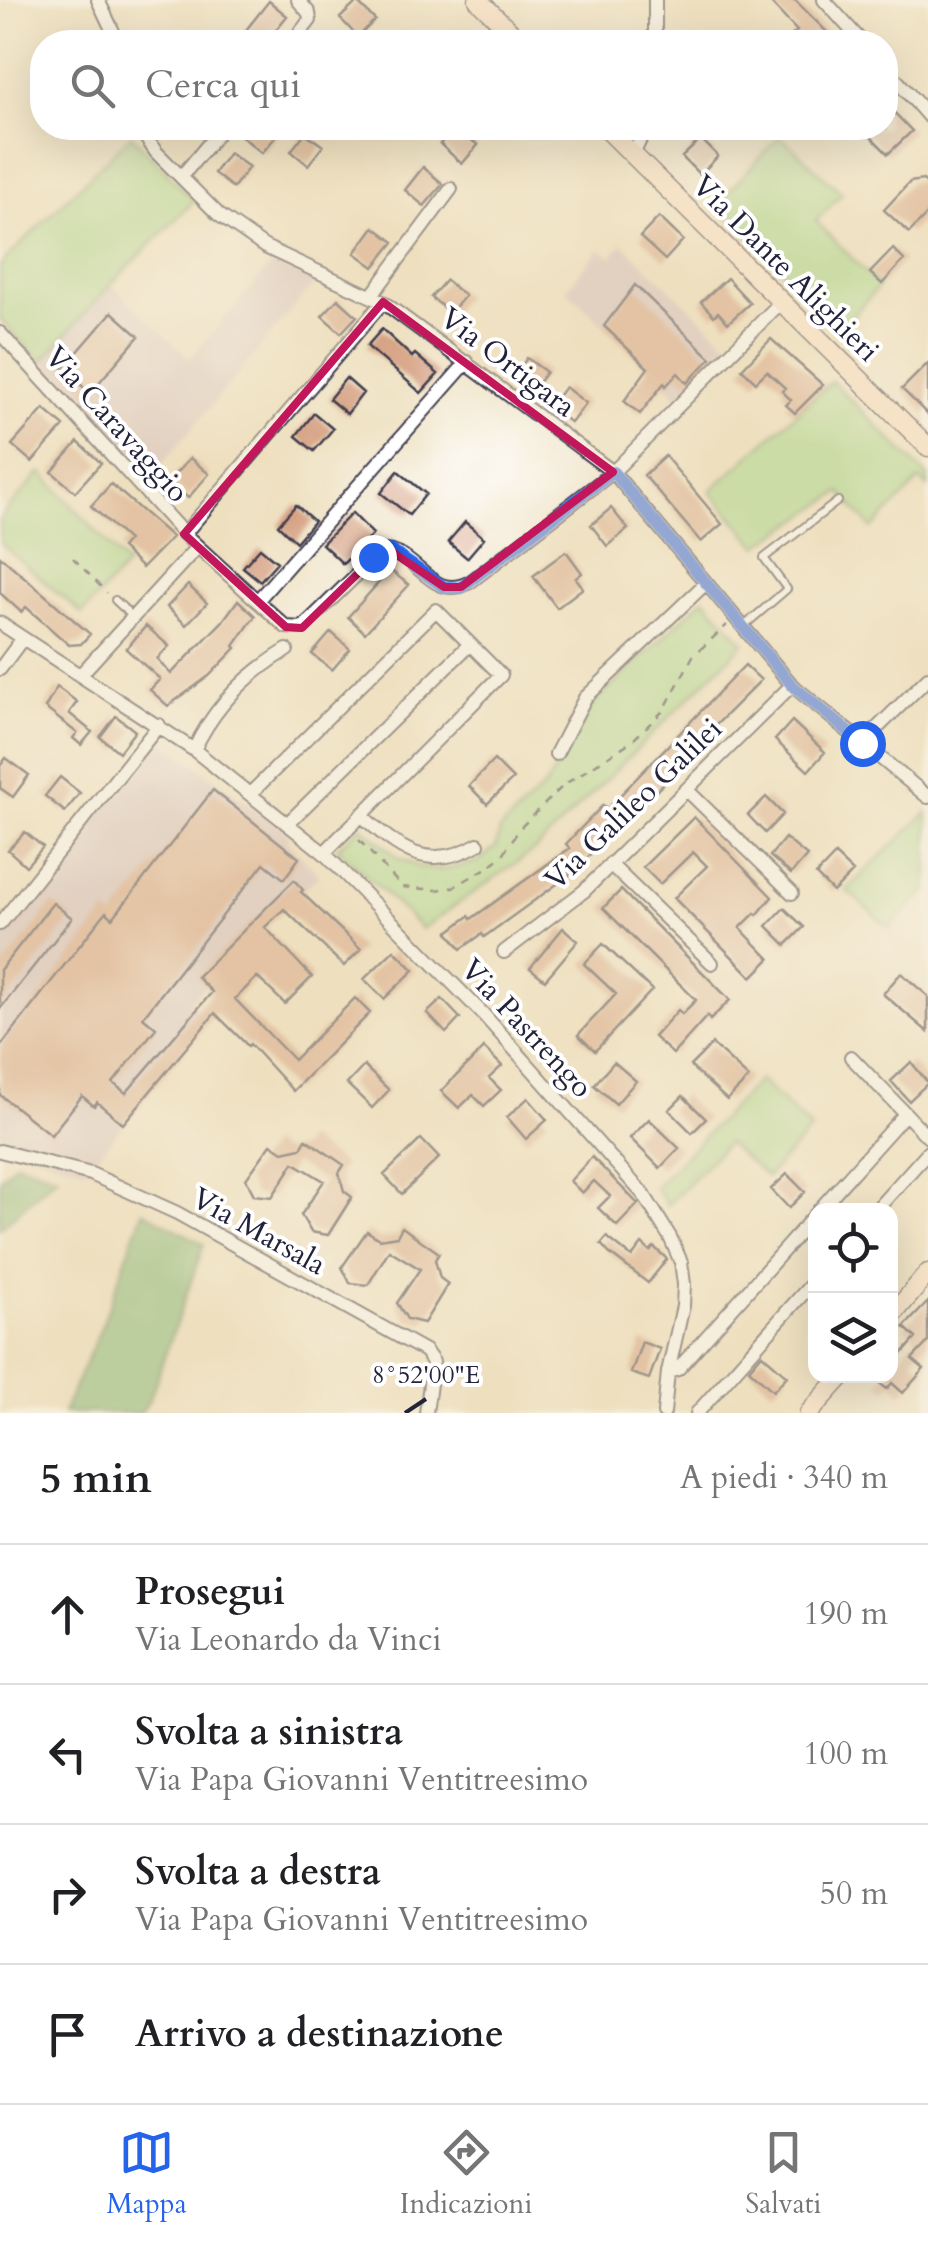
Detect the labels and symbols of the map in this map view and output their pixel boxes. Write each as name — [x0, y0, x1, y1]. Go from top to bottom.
street label: Via Dante Alighieri — [683, 166, 888, 371]
street label: Via Ortigara — [431, 298, 584, 427]
street label: Via Caravaggio — [35, 337, 198, 512]
route end — [351, 535, 397, 581]
street label: Via Galileo Galilei — [536, 709, 731, 900]
route start — [840, 721, 886, 767]
street label: Via Pastrengo — [451, 950, 602, 1107]
street label: Via Marsala — [184, 1178, 333, 1285]
text: 8°52'00"E — [372, 1358, 480, 1392]

